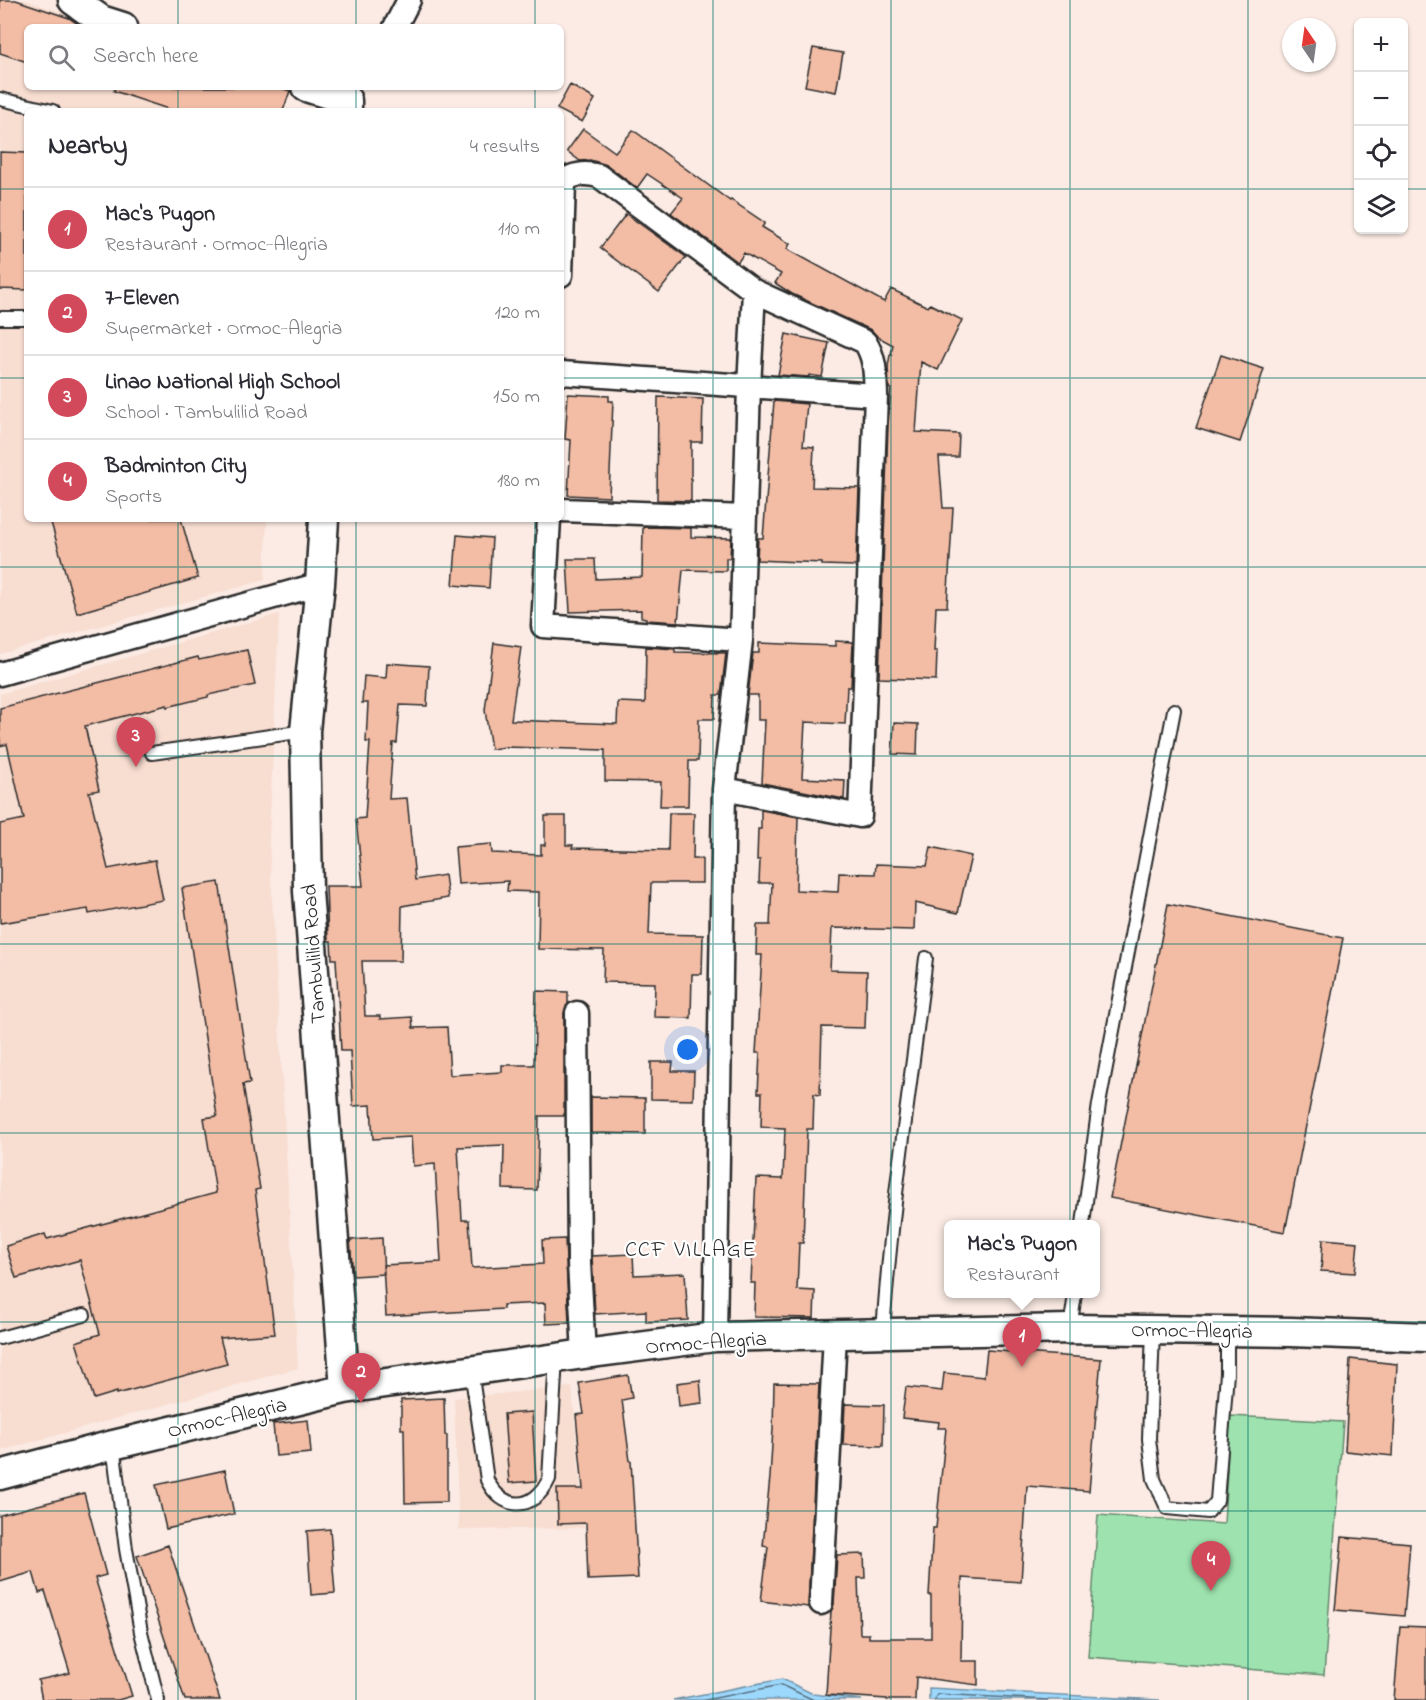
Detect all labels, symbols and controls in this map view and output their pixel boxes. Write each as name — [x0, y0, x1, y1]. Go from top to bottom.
north arrow — [1282, 18, 1336, 72]
map controls — [1354, 18, 1408, 234]
button: + — [1354, 18, 1408, 72]
search box — [24, 24, 564, 90]
icon: search — [45, 41, 78, 74]
text: Search here — [93, 41, 198, 73]
button: − — [1354, 72, 1408, 126]
button: locate — [1354, 126, 1408, 180]
text: Nearby — [48, 128, 127, 166]
text: 4 results — [470, 133, 540, 162]
button: layers — [1354, 180, 1408, 234]
text: Mac's Pugon — [105, 199, 215, 231]
text: 1 — [64, 215, 71, 244]
text: 110 m — [498, 215, 540, 244]
text: Restaurant · Ormoc-Alegria — [105, 231, 328, 260]
text: 7-Eleven — [105, 283, 179, 315]
text: 2 — [63, 299, 72, 328]
text: 120 m — [495, 299, 540, 328]
text: Supermarket · Ormoc-Alegria — [105, 315, 342, 344]
text: Linao National High School — [105, 367, 340, 399]
text: 3 — [63, 383, 72, 412]
text: 150 m — [493, 383, 540, 412]
text: School · Tambulilid Road — [105, 399, 307, 428]
text: Badminton City — [105, 451, 247, 483]
text: 4 — [63, 467, 72, 496]
text: 180 m — [497, 467, 540, 496]
text: Sports — [105, 483, 162, 512]
pin: 3 — [116, 718, 156, 767]
street label: Tambulilid Road — [295, 883, 335, 1025]
your location — [673, 1035, 702, 1064]
popup — [944, 1220, 1100, 1298]
text: Mac's Pugon — [967, 1229, 1077, 1261]
district label: CCF VILLAGE — [625, 1235, 757, 1267]
text: Restaurant — [967, 1261, 1060, 1290]
street label: Ormoc-Alegria — [1131, 1316, 1253, 1350]
pin: 1 — [1002, 1318, 1042, 1367]
street label: Ormoc-Alegria — [644, 1325, 768, 1365]
pin: 2 — [342, 1354, 380, 1403]
street label: Ormoc-Alegria — [165, 1391, 291, 1449]
pin: 4 — [1192, 1542, 1230, 1591]

